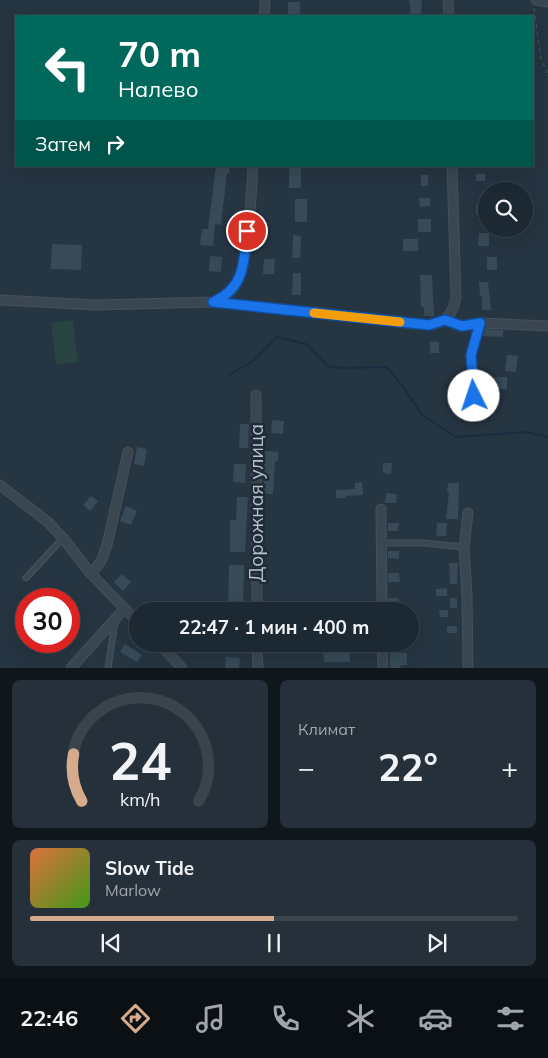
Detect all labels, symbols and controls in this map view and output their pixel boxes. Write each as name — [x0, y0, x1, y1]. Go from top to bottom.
text: 70 m — [118, 32, 201, 76]
icon: left — [35, 35, 100, 100]
text: Налево — [118, 75, 198, 103]
icon: right — [101, 130, 129, 158]
text: Затем — [35, 132, 91, 156]
map controls — [478, 182, 533, 237]
button: search — [478, 182, 533, 237]
pin — [226, 210, 268, 252]
icon: arrive — [233, 217, 261, 245]
position arrow — [447, 369, 499, 421]
street label: Дорожная улица — [244, 424, 268, 582]
speed limit sign: 30 — [15, 588, 80, 653]
text: 22:47 · 1 мин · 400 m — [179, 615, 369, 639]
text: Климат — [298, 719, 355, 739]
text: 24 — [109, 728, 171, 793]
text: 22° — [378, 743, 438, 791]
text: − — [298, 750, 315, 785]
text: + — [501, 750, 518, 785]
text: km/h — [120, 788, 160, 810]
text: Slow Tide — [105, 856, 194, 880]
text: Marlow — [105, 880, 161, 900]
icon: previous — [97, 929, 125, 957]
icon: pause — [260, 929, 288, 957]
icon: next — [423, 929, 451, 957]
icon: directions — [118, 1001, 153, 1036]
icon: music — [193, 1001, 228, 1036]
icon: phone — [268, 1001, 303, 1036]
icon: climate — [343, 1001, 378, 1036]
icon: car — [418, 1001, 453, 1036]
icon: filters — [493, 1001, 528, 1036]
text: 22:46 — [20, 1004, 78, 1032]

